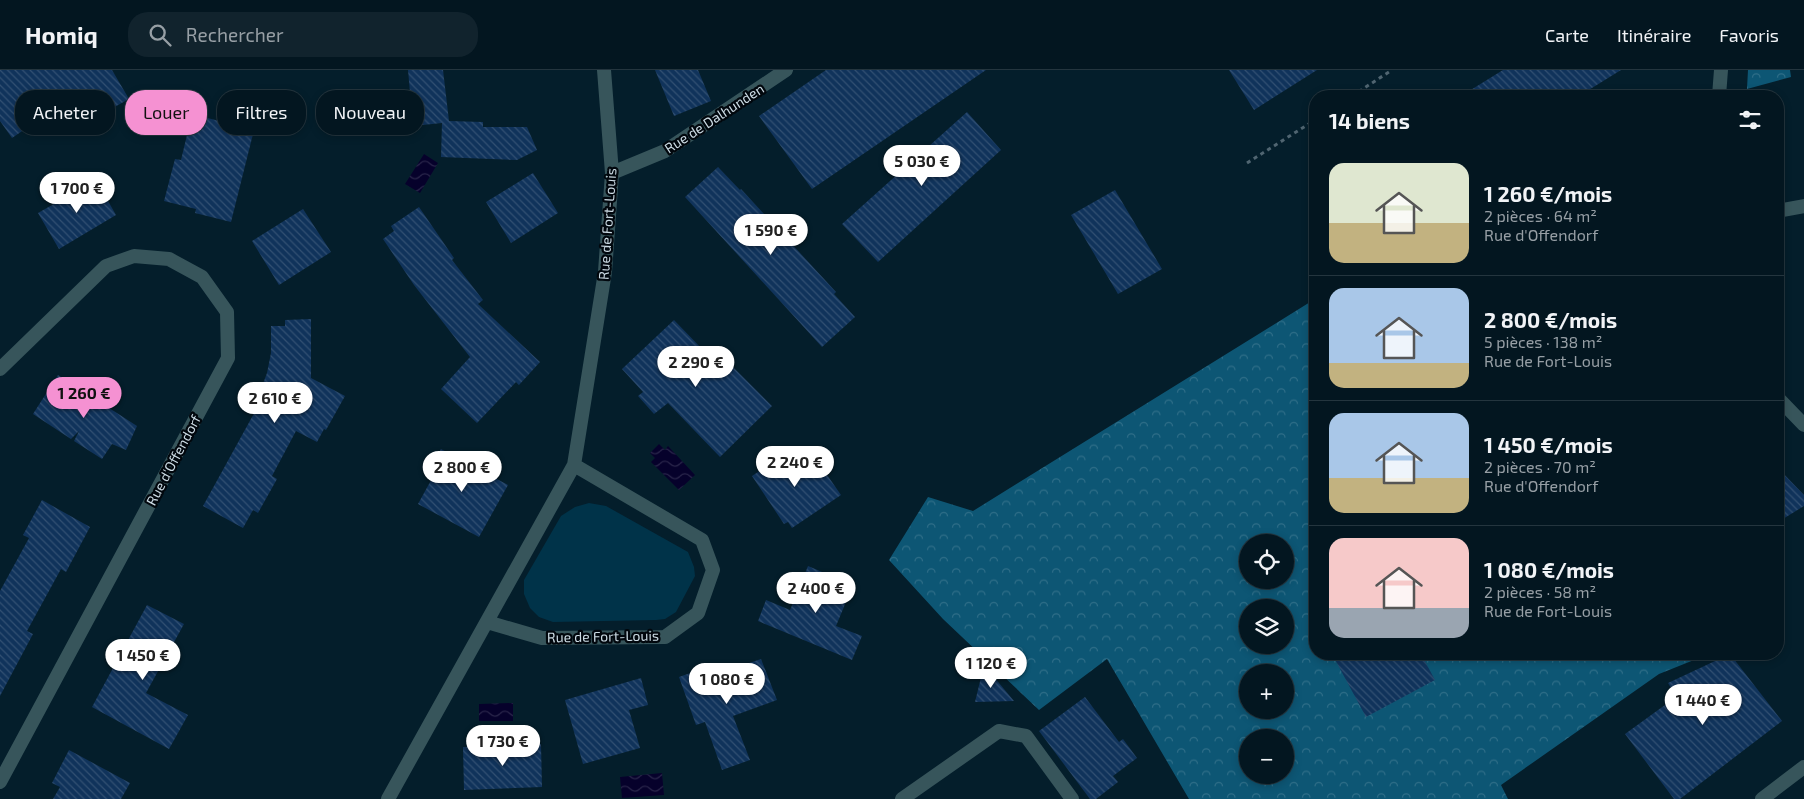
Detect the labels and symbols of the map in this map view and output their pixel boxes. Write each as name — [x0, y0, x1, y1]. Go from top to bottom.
street label: Rue de Dalhunden — [661, 80, 767, 156]
pin: 5 030 € — [876, 144, 968, 187]
street label: Rue de Fort-Louis — [595, 167, 619, 281]
pin: 1 700 € — [31, 172, 123, 214]
pin: 1 590 € — [725, 214, 817, 256]
pin: 2 290 € — [650, 346, 742, 388]
pin: 1 260 € — [38, 376, 130, 419]
pin: 2 610 € — [229, 382, 321, 424]
street label: Rue d'Offendorf — [142, 411, 204, 508]
pin: 2 240 € — [749, 446, 841, 488]
pin: 2 800 € — [416, 450, 508, 493]
pin: 2 400 € — [770, 572, 862, 614]
street label: Rue de Fort-Louis — [547, 627, 659, 645]
pin: 1 450 € — [97, 638, 189, 681]
pin: 1 120 € — [945, 646, 1037, 689]
pin: 1 080 € — [681, 662, 773, 705]
pin: 1 440 € — [1657, 684, 1749, 726]
pin: 1 730 € — [457, 724, 549, 767]

